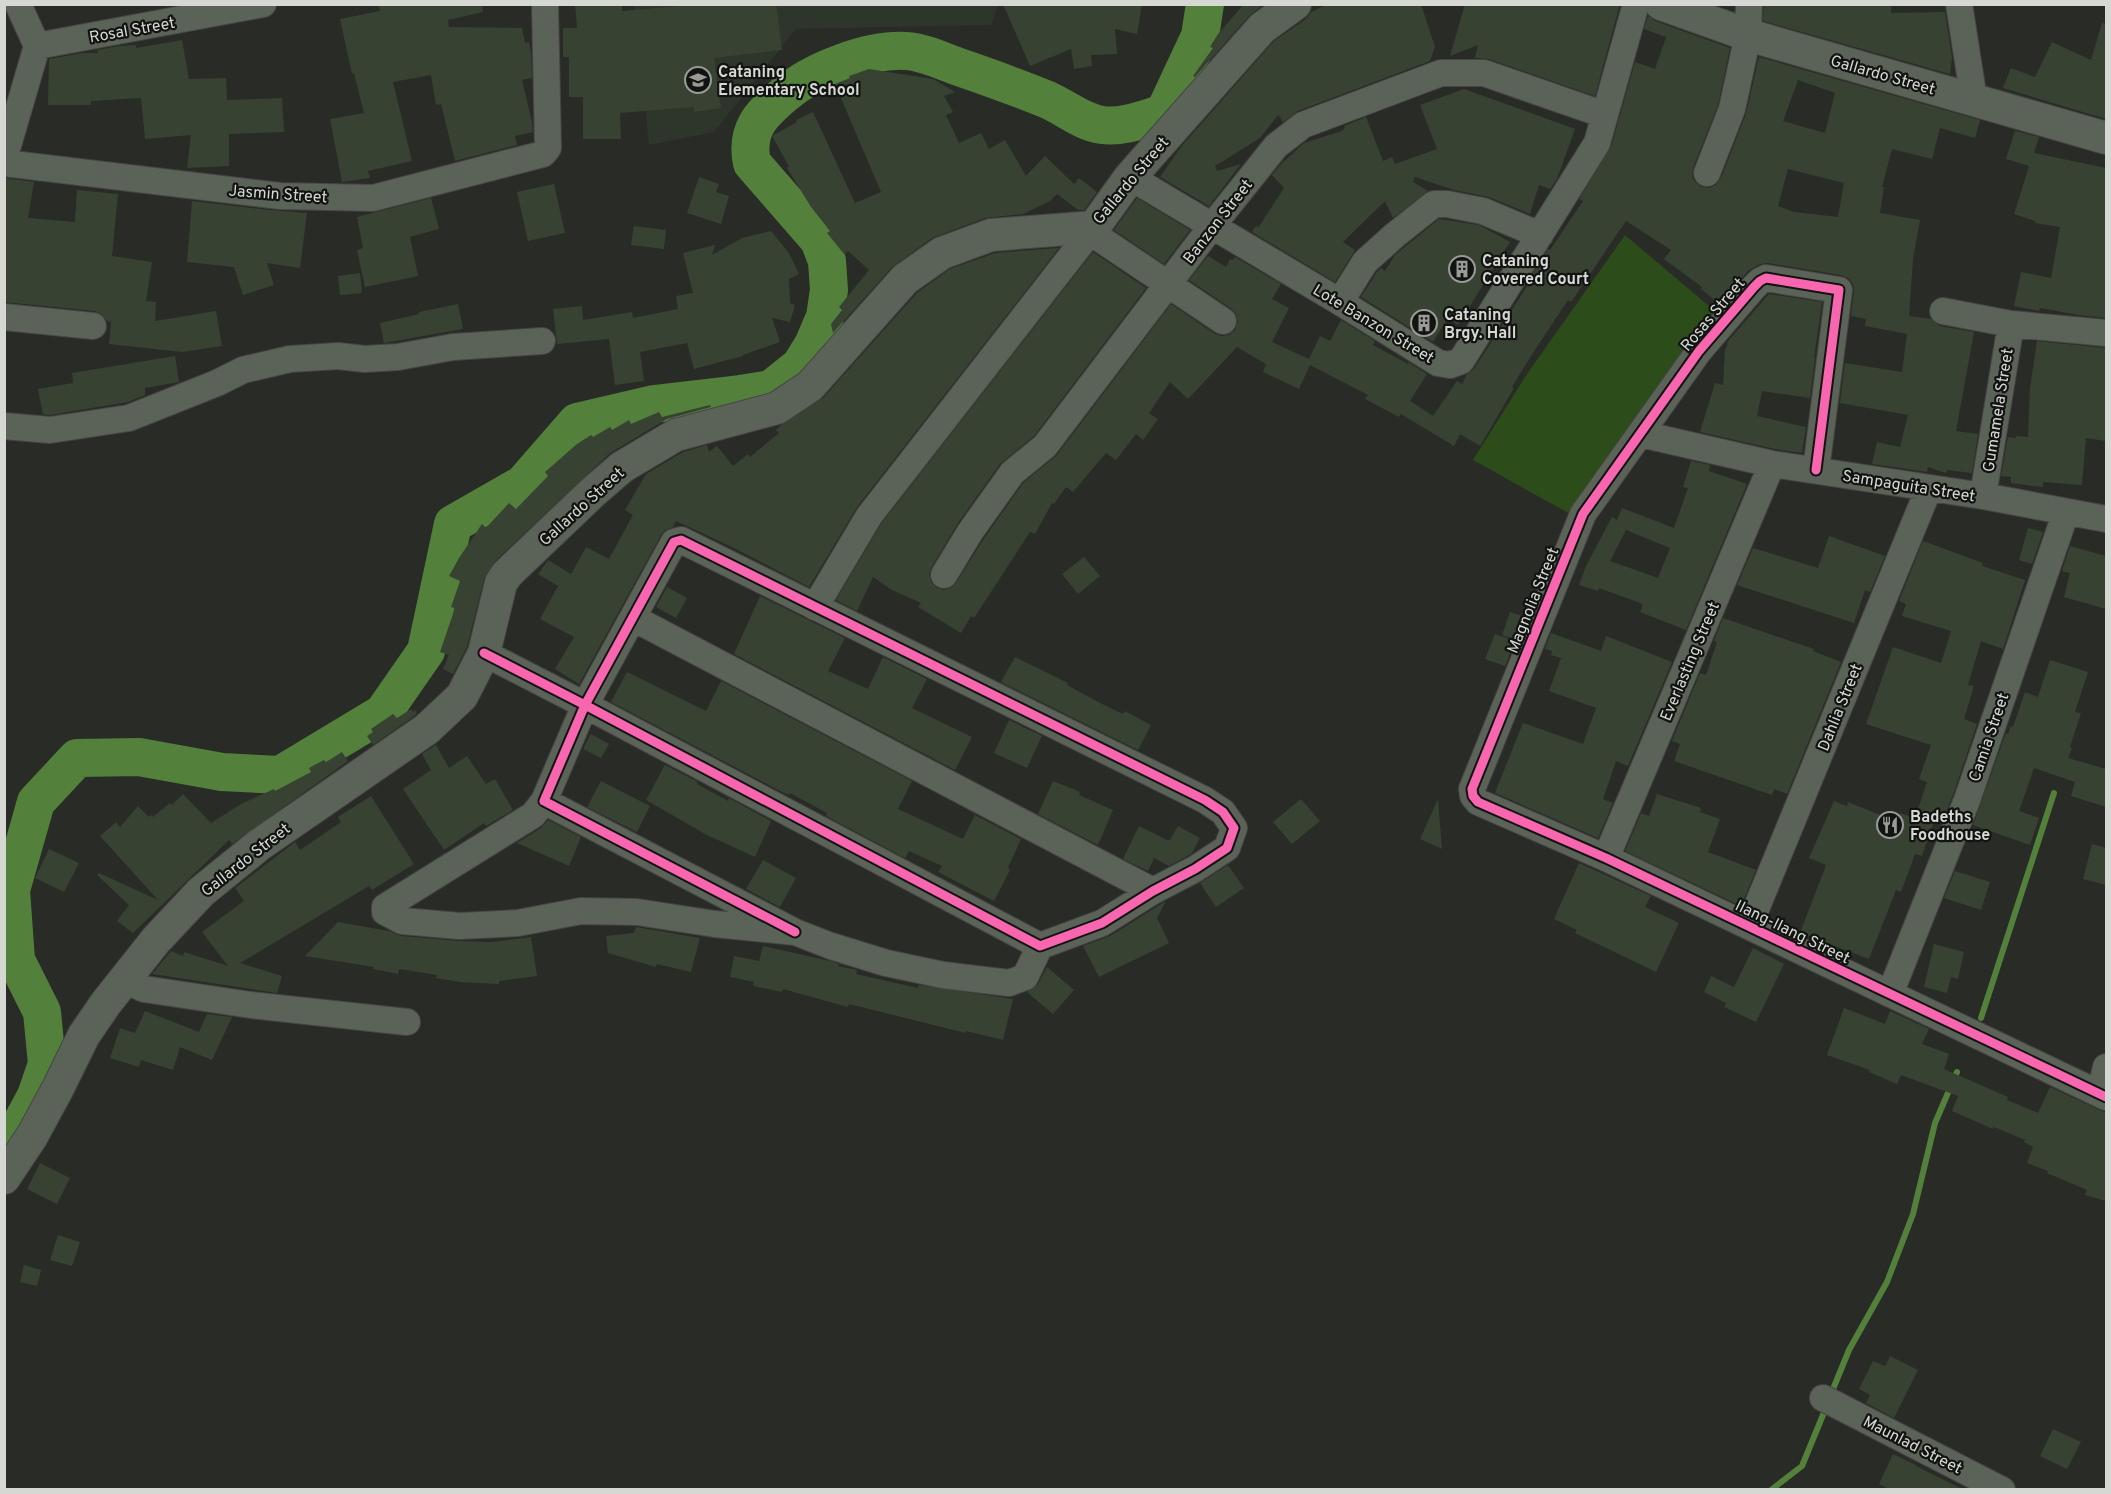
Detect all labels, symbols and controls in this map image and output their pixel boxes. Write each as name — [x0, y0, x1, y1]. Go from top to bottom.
street label: Rosal Street — [88, 14, 177, 48]
street label: Gallardo Street — [1828, 51, 1937, 100]
place label: Cataning Elementary School — [718, 63, 860, 101]
school or university icon: Cataning Elementary School — [683, 65, 713, 95]
street label: Gallardo Street — [1089, 133, 1174, 229]
street label: Banzon Street — [1179, 176, 1258, 269]
street label: Jasmin Street — [228, 182, 328, 208]
place label: Cataning Covered Court — [1482, 252, 1589, 290]
building icon: Cataning Covered Court — [1447, 254, 1477, 284]
street label: Rosas Street — [1677, 274, 1750, 356]
street label: Lote Banzon Street — [1309, 281, 1437, 369]
place label: Cataning Brgy. Hall — [1444, 306, 1516, 344]
building icon: Cataning Brgy. Hall — [1409, 308, 1439, 338]
street label: Gumamela Street — [1979, 347, 2019, 474]
street label: Gallardo Street — [536, 464, 629, 551]
street label: Sampaguita Street — [1841, 467, 1976, 507]
street label: Magnolia Street — [1503, 545, 1564, 657]
street label: Everlasting Street — [1657, 599, 1725, 724]
street label: Dahlia Street — [1814, 661, 1867, 754]
street label: Camia Street — [1965, 691, 2014, 785]
place label: Badeths Foodhouse — [1910, 808, 1990, 846]
restaurant icon: Badeths Foodhouse — [1875, 810, 1905, 840]
street label: Gallardo Street — [198, 819, 295, 902]
street label: Ilang-Ilang Street — [1731, 896, 1853, 969]
street label: Maunlad Street — [1859, 1412, 1965, 1479]

